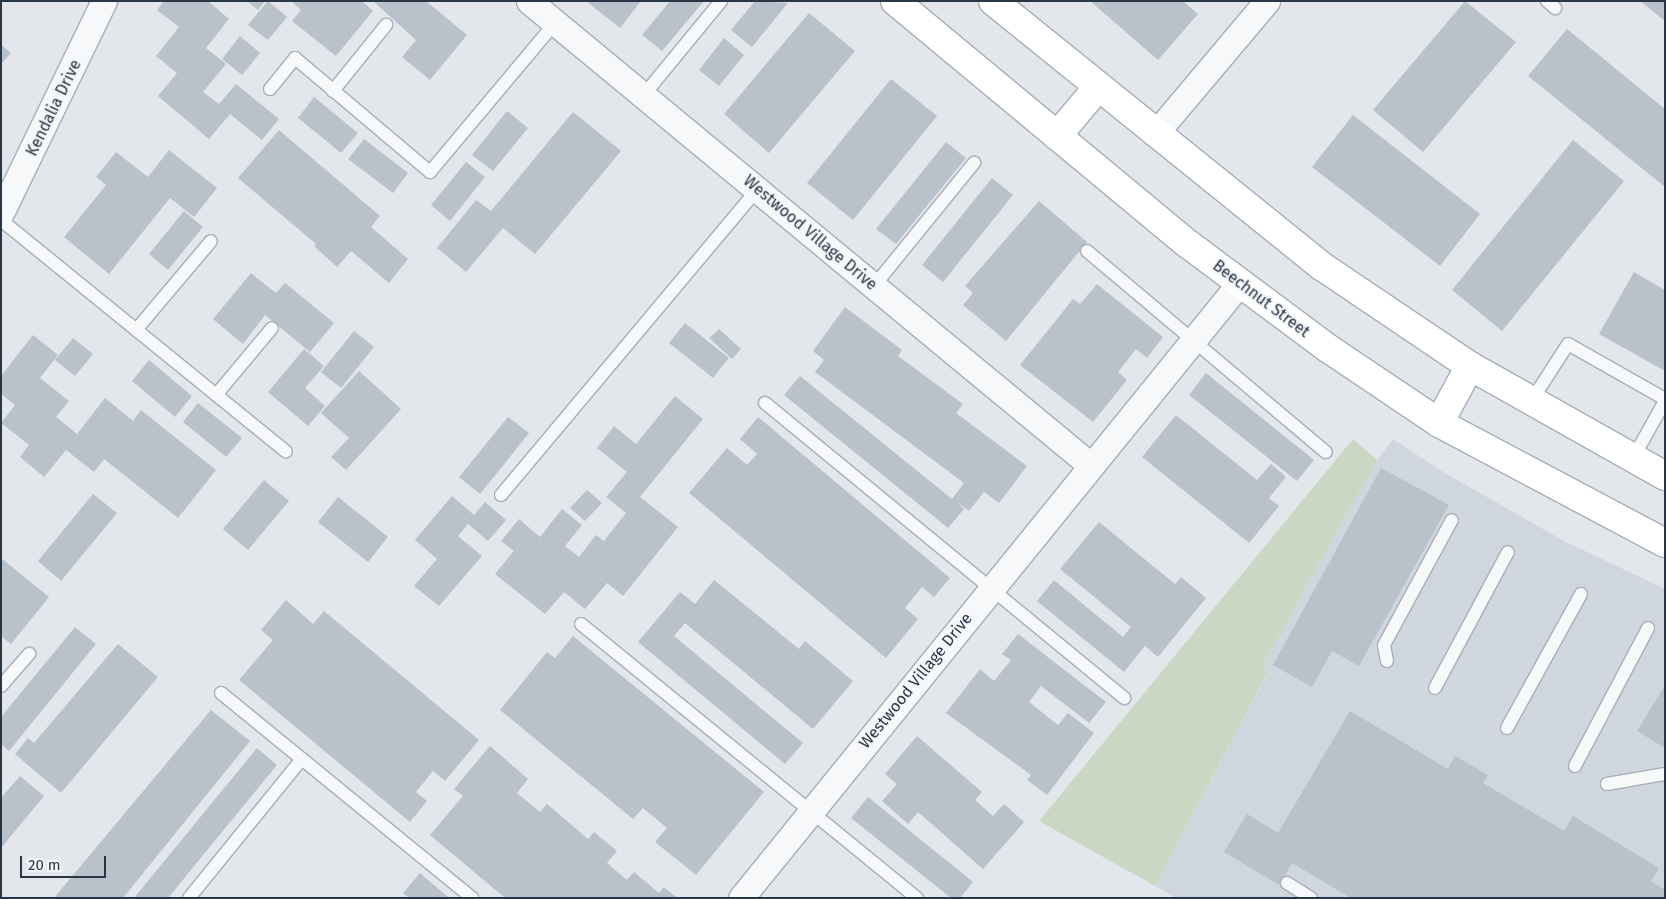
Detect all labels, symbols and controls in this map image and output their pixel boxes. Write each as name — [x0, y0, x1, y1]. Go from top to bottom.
street label: Kendalia Drive — [22, 57, 86, 159]
street label: Westwood Village Drive — [739, 171, 881, 295]
street label: Beechnut Street — [1209, 256, 1313, 342]
street label: Westwood Village Drive — [855, 609, 977, 753]
scale bar — [22, 846, 109, 878]
text: 20 m — [28, 856, 61, 874]

